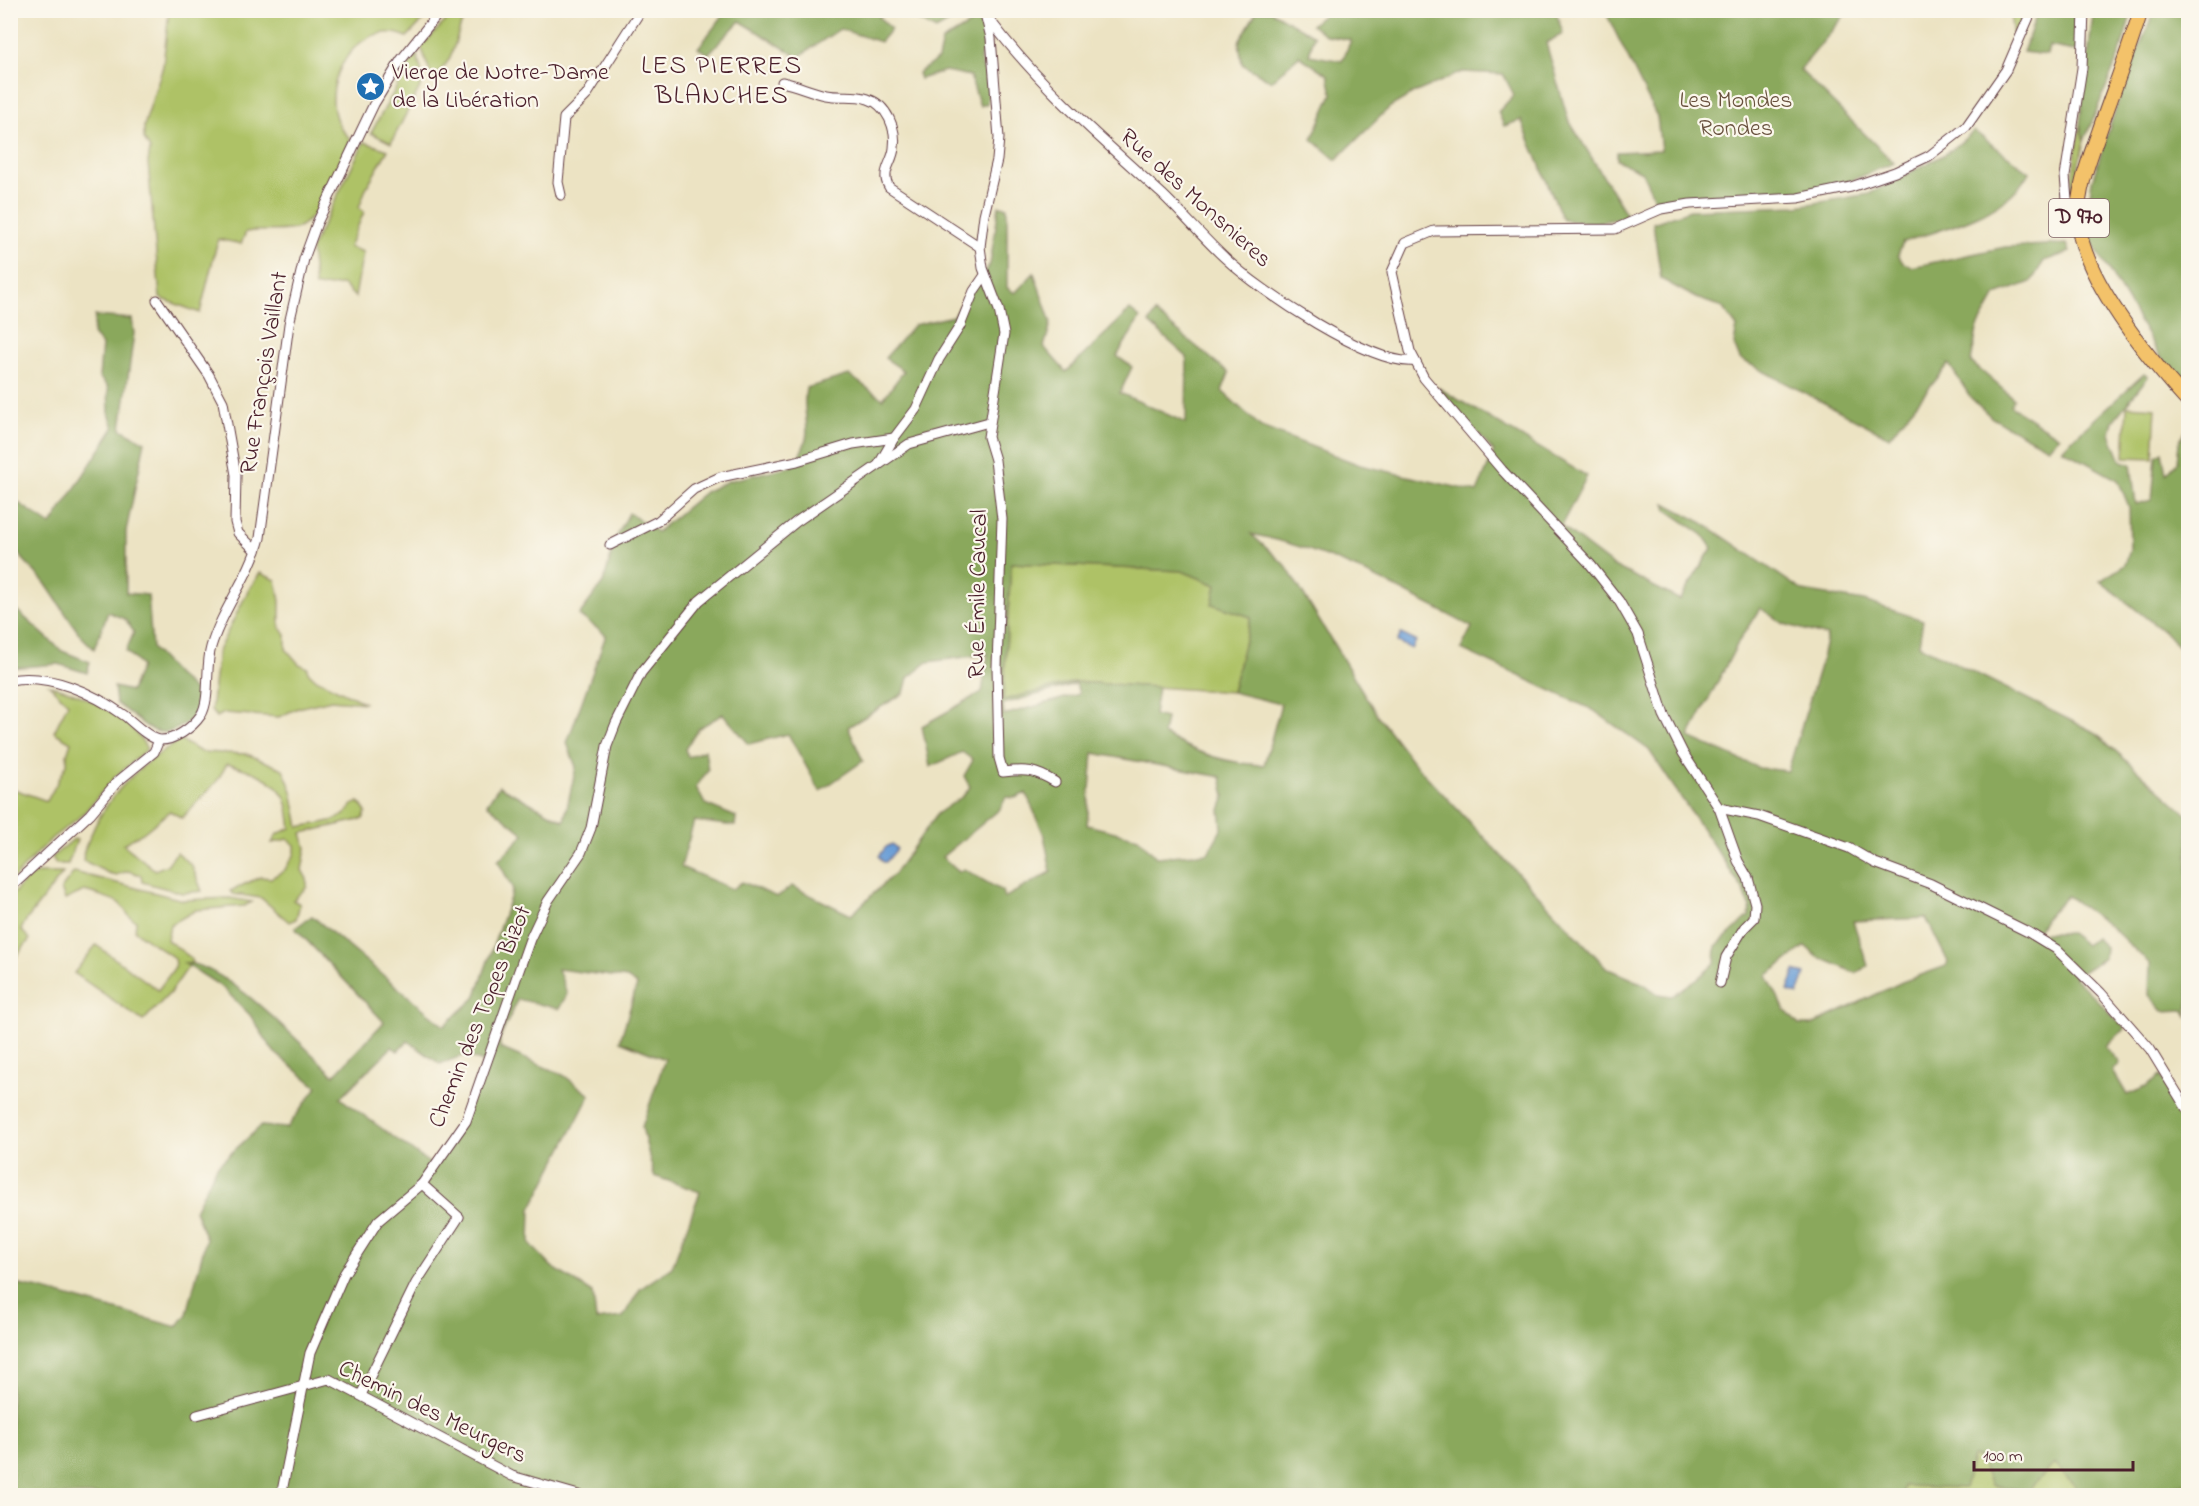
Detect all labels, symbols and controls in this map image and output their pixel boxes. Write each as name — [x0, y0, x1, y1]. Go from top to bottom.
district label: LES PIERRES BLANCHES — [641, 48, 803, 116]
place label: Vierge de Notre-Dame de la Libération — [391, 56, 609, 119]
place icon: Vierge de Notre-Dame de la Libération — [355, 71, 387, 103]
park label: Les Mondes Rondes — [1679, 84, 1793, 147]
street label: Rue des Monsnieres — [1111, 121, 1279, 277]
road number: D 970 — [2049, 199, 2109, 237]
street label: Rue François Vaillant — [232, 269, 298, 477]
street label: Rue Émile Caucal — [960, 509, 998, 679]
street label: Chemin des Topes Bizot — [420, 901, 542, 1133]
street label: Chemin des Meurgers — [332, 1352, 532, 1474]
scale bar — [1974, 1434, 2133, 1472]
text: 100 m — [1983, 1444, 2023, 1470]

